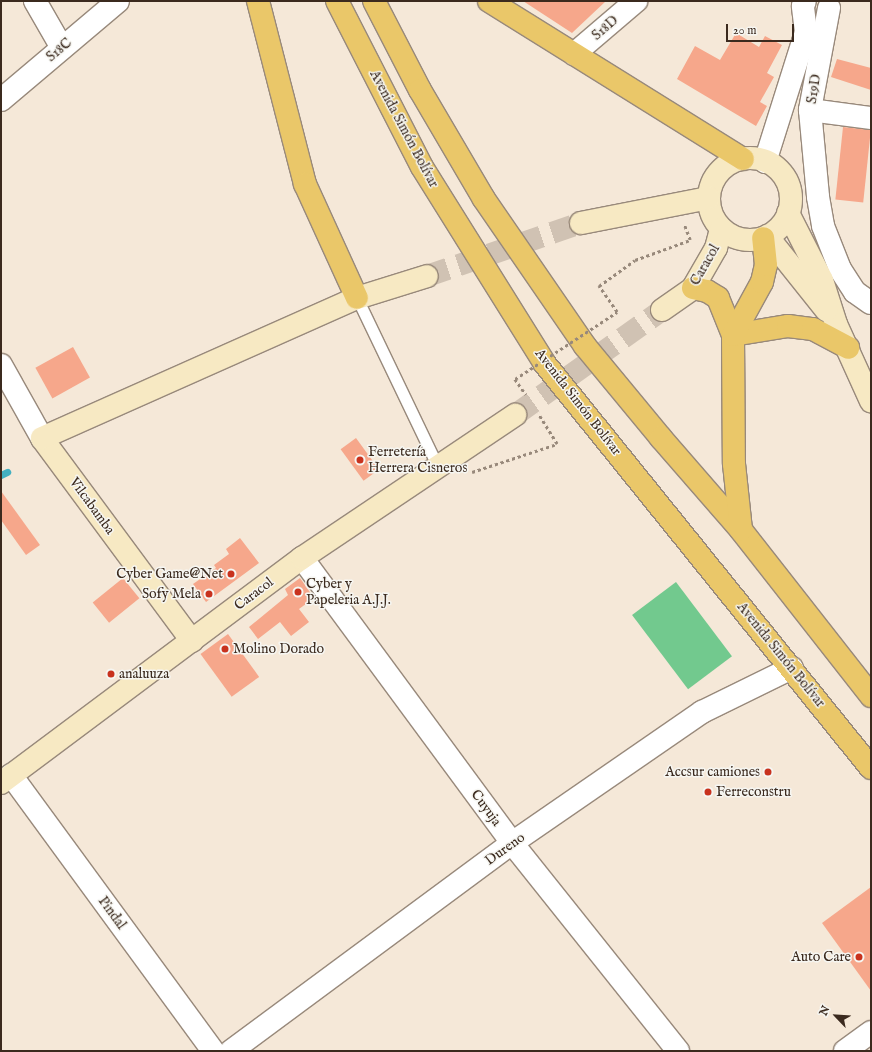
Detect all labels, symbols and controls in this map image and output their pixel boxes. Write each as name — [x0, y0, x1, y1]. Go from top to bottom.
street label: S18D — [589, 12, 621, 44]
scale bar — [728, 16, 796, 42]
text: 20 m — [733, 23, 756, 38]
street label: S18C — [43, 35, 75, 65]
street label: Avenida Simón Bolívar — [366, 67, 442, 191]
street label: S19D — [803, 73, 825, 105]
street label: Caracol — [687, 241, 723, 289]
street label: Avenida Simón Bolívar — [531, 345, 625, 459]
place label: Ferretería Herrera Cisneros — [368, 444, 467, 476]
marker: Ferretería Herrera Cisneros — [355, 455, 365, 465]
street label: Vilcabamba — [66, 474, 118, 538]
place label: Cyber Game@Net — [116, 566, 223, 582]
marker: Cyber Game@Net — [226, 569, 236, 579]
street label: Caracol — [231, 574, 277, 614]
place label: Cyber y Papeleria A.J.J. — [306, 576, 391, 608]
place label: Sofy Mela — [142, 586, 201, 602]
marker: Cyber y Papeleria A.J.J. — [293, 587, 303, 597]
marker: Sofy Mela — [204, 589, 214, 599]
street label: Avenida Simón Bolívar — [733, 599, 829, 711]
place label: Molino Dorado — [233, 641, 324, 657]
marker: Molino Dorado — [220, 644, 230, 654]
place label: analuuza — [119, 666, 169, 682]
marker: analuuza — [106, 669, 116, 679]
place label: Accsur camiones — [665, 764, 760, 780]
marker: Accsur camiones — [763, 767, 773, 777]
place label: Ferreconstru — [716, 784, 791, 800]
street label: Cuyuja — [467, 787, 505, 829]
marker: Ferreconstru — [703, 787, 713, 797]
street label: Dureno — [482, 829, 528, 869]
street label: Pindal — [94, 893, 130, 933]
place label: Auto Care — [791, 949, 851, 965]
marker: Auto Care — [854, 952, 864, 962]
north arrow — [816, 996, 856, 1036]
text: N — [817, 1004, 833, 1018]

